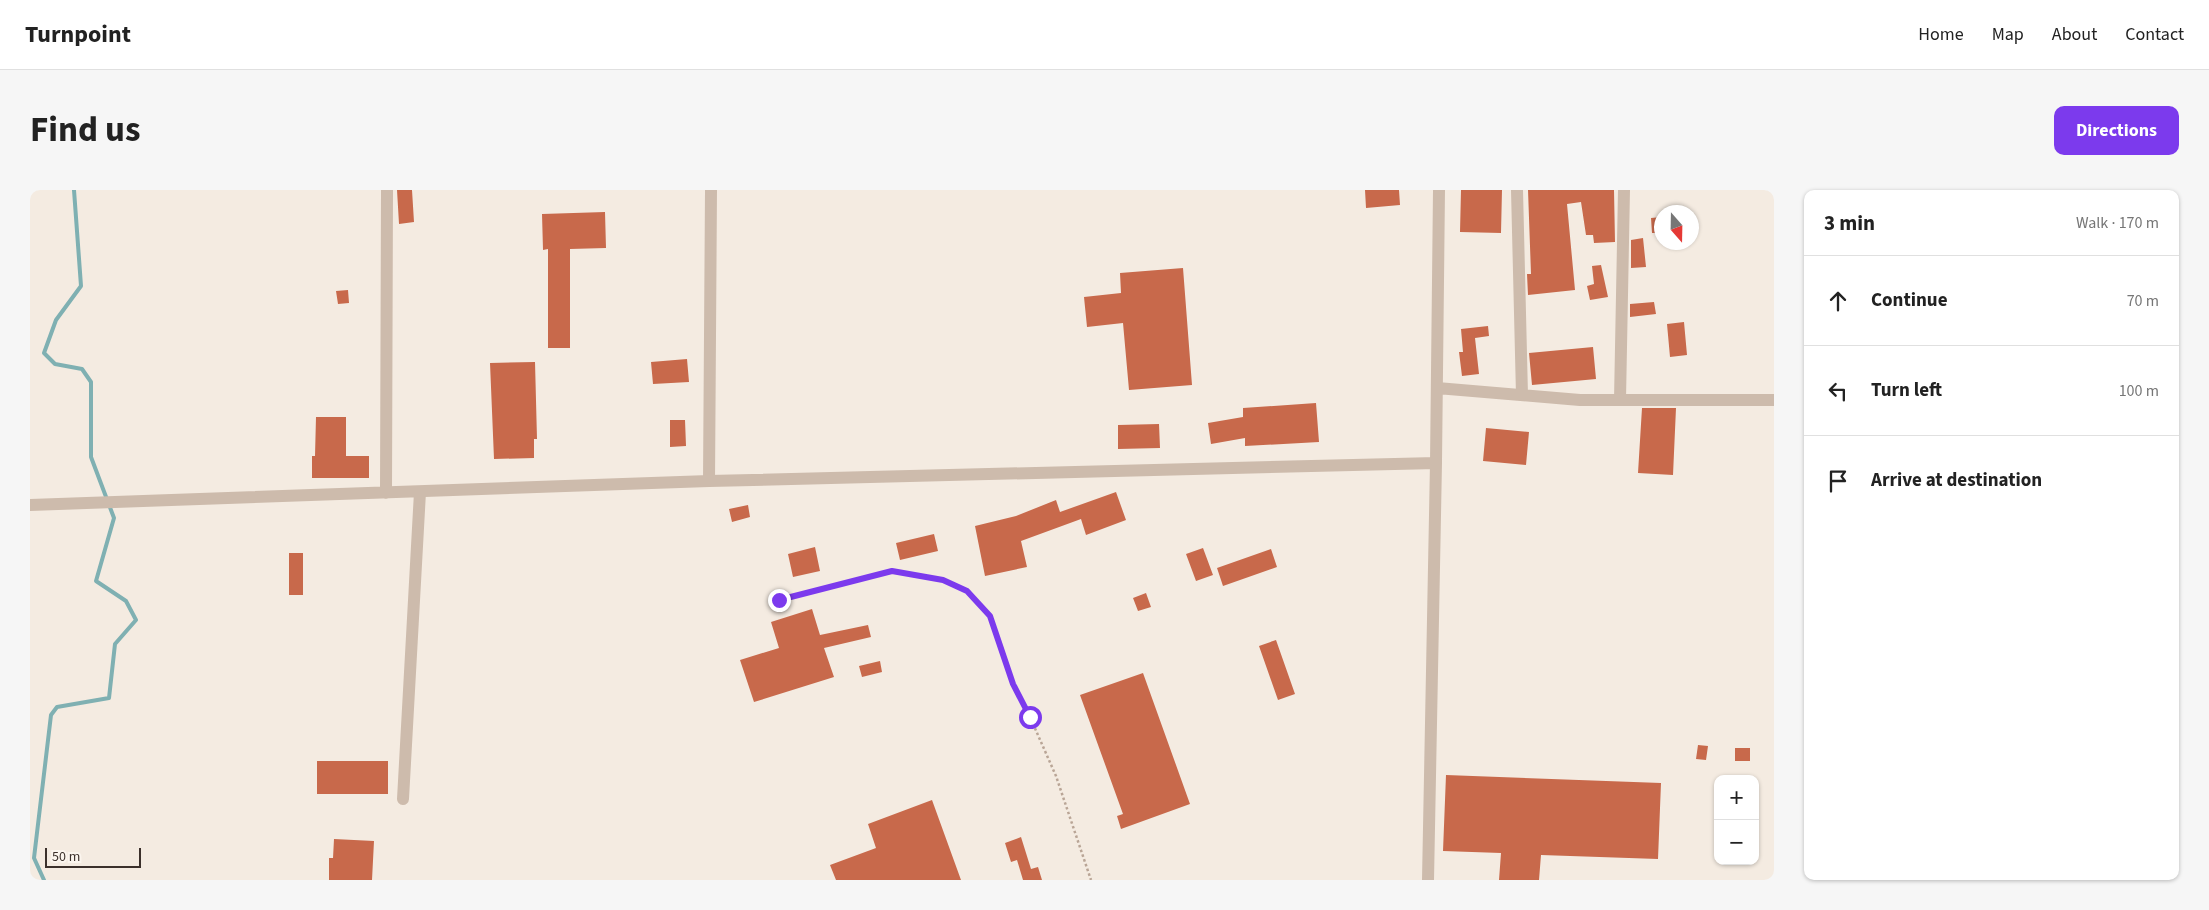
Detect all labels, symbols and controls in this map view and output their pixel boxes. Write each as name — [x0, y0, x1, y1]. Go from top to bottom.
text: Turnpoint — [25, 17, 131, 52]
text: Home — [1918, 22, 1964, 47]
text: Map — [1992, 22, 2024, 47]
text: About — [2052, 22, 2097, 47]
text: Contact — [2125, 22, 2184, 47]
text: Find us — [30, 105, 140, 155]
button: Directions — [2054, 106, 2179, 155]
north arrow — [1654, 205, 1699, 250]
text: 3 min — [1824, 208, 1875, 238]
text: Walk · 170 m — [2076, 212, 2159, 234]
icon: ahead — [1824, 287, 1852, 315]
text: Continue — [1871, 287, 1948, 314]
text: 70 m — [2127, 290, 2159, 312]
icon: left — [1824, 377, 1852, 405]
text: Turn left — [1871, 377, 1942, 404]
text: 100 m — [2119, 380, 2159, 402]
icon: arrive — [1824, 467, 1852, 495]
text: Arrive at destination — [1871, 467, 2042, 494]
route end — [768, 589, 791, 612]
route start — [1019, 706, 1042, 729]
map controls — [1714, 775, 1759, 865]
button: + — [1714, 775, 1759, 820]
button: − — [1714, 820, 1759, 865]
scale bar — [45, 845, 141, 868]
text: 50 m — [52, 847, 80, 867]

